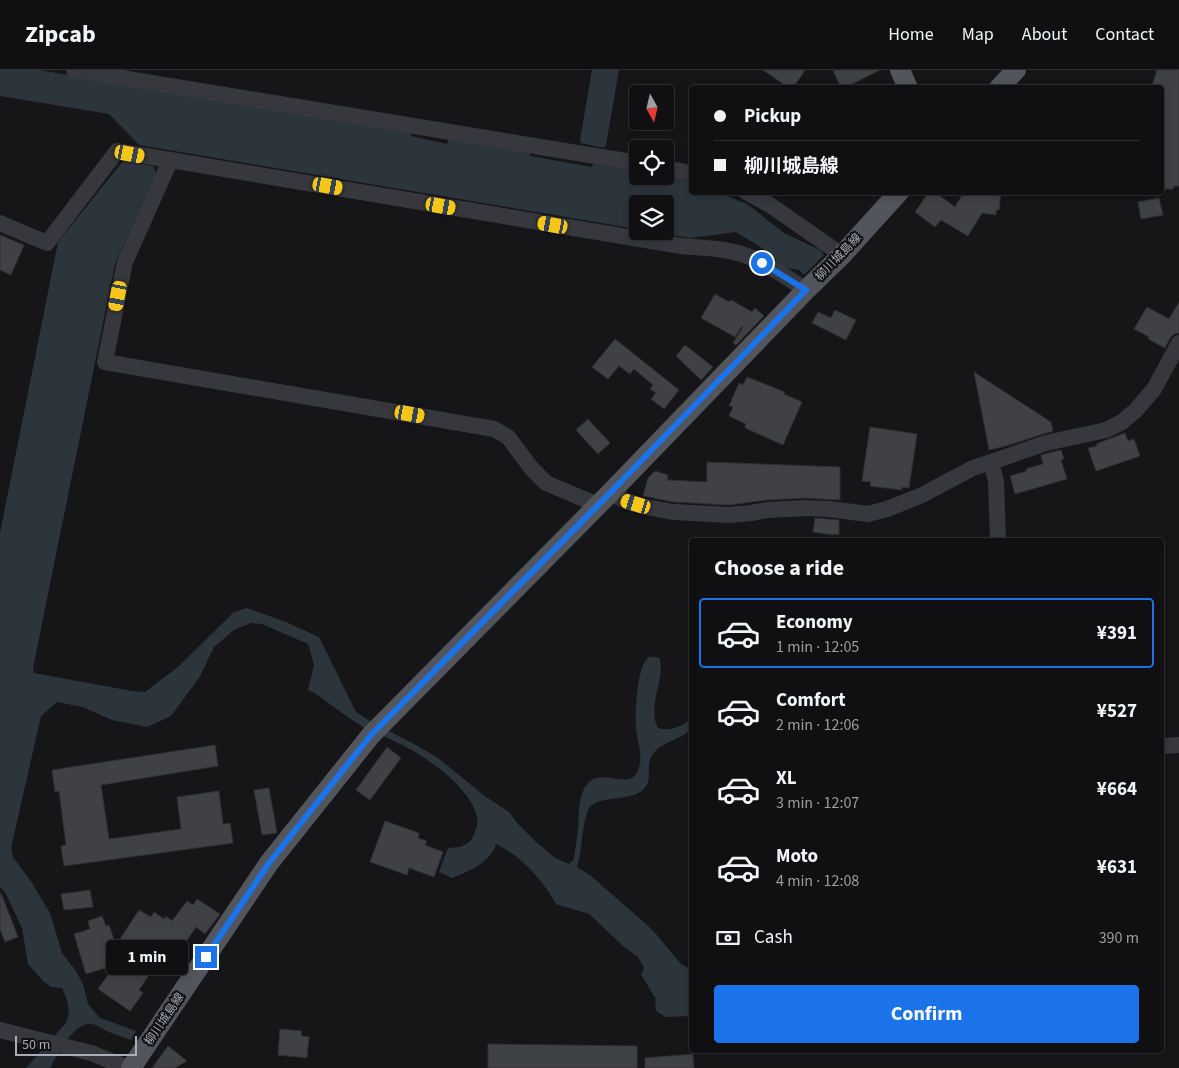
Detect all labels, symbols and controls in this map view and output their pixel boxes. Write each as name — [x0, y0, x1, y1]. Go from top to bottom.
text: Zipcab — [25, 17, 96, 52]
text: Home — [888, 22, 934, 47]
text: Map — [962, 22, 994, 47]
text: About — [1022, 22, 1067, 47]
text: Contact — [1095, 22, 1154, 47]
north arrow — [629, 85, 674, 130]
map controls — [629, 85, 674, 240]
text: Pickup — [744, 103, 801, 130]
button: locate — [629, 140, 674, 185]
car — [113, 144, 146, 164]
text: 柳川城島線 — [744, 153, 839, 180]
car — [311, 176, 344, 196]
button: layers — [629, 195, 674, 240]
car — [424, 196, 457, 216]
car — [536, 215, 569, 235]
street label: 柳川城島線 — [811, 230, 865, 285]
route start — [751, 252, 773, 274]
car — [107, 280, 128, 312]
car — [393, 404, 426, 424]
car — [619, 492, 652, 516]
text: Choose a ride — [714, 552, 844, 584]
text: Economy — [776, 609, 853, 636]
icon: car — [716, 611, 761, 656]
text: ¥391 — [1097, 620, 1137, 647]
text: 1 min · 12:05 — [776, 636, 859, 658]
text: Comfort — [776, 687, 846, 714]
icon: car — [716, 689, 761, 734]
text: ¥527 — [1097, 698, 1137, 725]
text: 2 min · 12:06 — [776, 714, 859, 736]
text: XL — [776, 765, 797, 792]
icon: car — [716, 767, 761, 812]
text: ¥664 — [1097, 776, 1137, 803]
text: 3 min · 12:07 — [776, 792, 859, 814]
text: Moto — [776, 843, 818, 870]
icon: car — [716, 845, 761, 890]
text: ¥631 — [1097, 854, 1137, 881]
text: 4 min · 12:08 — [776, 870, 859, 892]
icon: cash — [714, 924, 742, 952]
text: Cash — [754, 924, 793, 951]
text: 390 m — [1099, 927, 1139, 949]
callout: 1 min — [106, 940, 188, 974]
text: 1 min — [128, 946, 166, 968]
route end — [195, 946, 217, 968]
button: Confirm — [714, 985, 1139, 1043]
street label: 柳川城島線 — [141, 990, 188, 1049]
scale bar — [15, 1033, 138, 1056]
text: 50 m — [22, 1035, 50, 1055]

